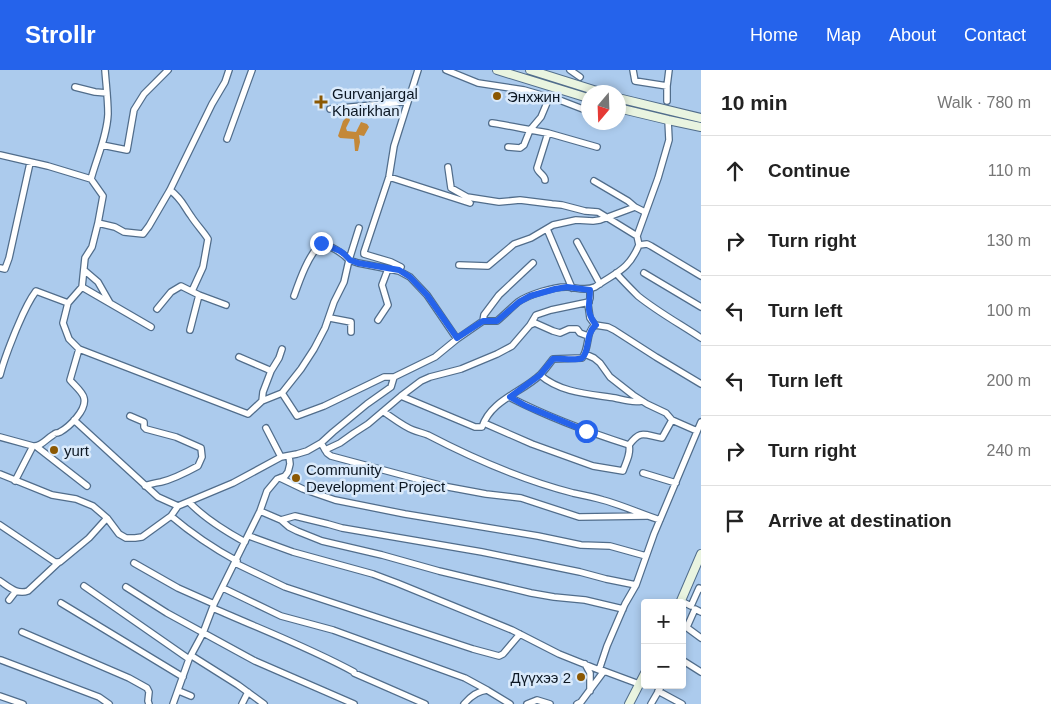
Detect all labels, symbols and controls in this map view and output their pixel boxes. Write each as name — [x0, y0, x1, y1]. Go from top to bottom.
text: Strollr — [25, 21, 96, 48]
text: Home — [750, 25, 798, 45]
text: Map — [826, 25, 861, 45]
text: About — [889, 25, 936, 45]
text: Contact — [964, 25, 1026, 45]
place label: Gurvanjargal Khairkhan — [332, 85, 418, 119]
north arrow — [581, 85, 626, 130]
place label: Энхжин — [507, 88, 560, 105]
marker: Энхжин — [491, 90, 503, 102]
text: 10 min — [721, 91, 788, 114]
text: Walk · 780 m — [937, 94, 1031, 111]
marker: Gurvanjargal Khairkhan — [314, 95, 328, 109]
icon: ahead — [721, 157, 749, 185]
text: Continue — [768, 160, 850, 181]
text: 110 m — [988, 162, 1031, 179]
icon: right — [721, 227, 749, 255]
text: Turn right — [768, 230, 856, 251]
route end — [310, 232, 333, 255]
text: 130 m — [987, 232, 1031, 249]
icon: left — [721, 297, 749, 325]
text: Turn left — [768, 300, 843, 321]
text: 100 m — [987, 302, 1031, 319]
icon: left — [721, 367, 749, 395]
text: Turn left — [768, 370, 843, 391]
text: 200 m — [987, 372, 1031, 389]
route start — [575, 420, 598, 443]
icon: right — [721, 437, 749, 465]
text: Turn right — [768, 440, 856, 461]
place label: yurt — [64, 442, 90, 459]
text: 240 m — [987, 442, 1031, 459]
marker: yurt — [48, 444, 60, 456]
place label: Community Development Project — [306, 461, 446, 495]
marker: Community Development Project — [290, 472, 302, 484]
icon: arrive — [721, 507, 749, 535]
text: Arrive at destination — [768, 510, 952, 531]
map controls — [641, 599, 686, 689]
button: + — [641, 599, 686, 644]
button: − — [641, 644, 686, 689]
place label: Дүүхээ 2 — [511, 669, 571, 686]
marker: Дүүхээ 2 — [575, 671, 587, 683]

